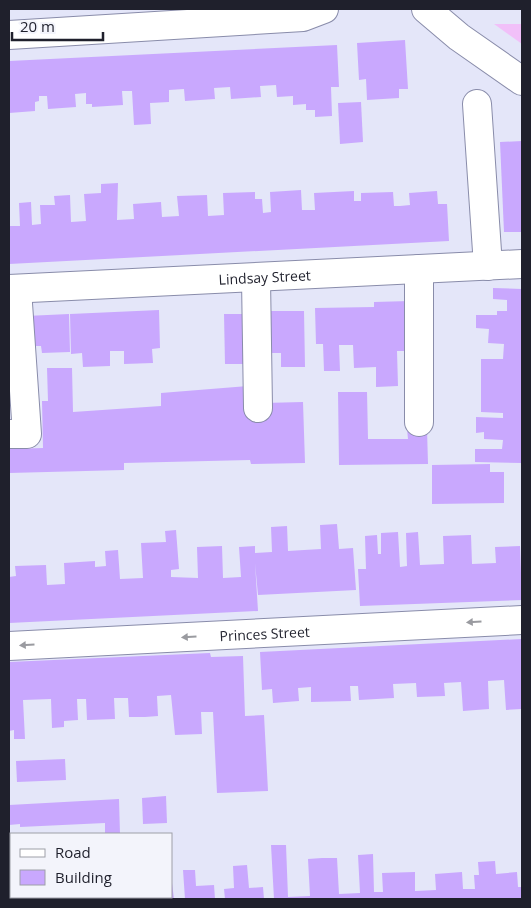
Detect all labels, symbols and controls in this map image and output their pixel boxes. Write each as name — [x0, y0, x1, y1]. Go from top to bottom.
scale bar — [12, 10, 104, 42]
text: 20 m — [20, 16, 55, 36]
street label: Lindsay Street — [218, 265, 311, 288]
one-way arrow — [465, 619, 481, 627]
street label: Princes Street — [219, 621, 310, 645]
one-way arrow — [181, 633, 197, 641]
one-way arrow — [18, 641, 34, 649]
legend — [10, 833, 172, 898]
text: Road — [55, 842, 91, 862]
text: Building — [55, 867, 112, 887]

